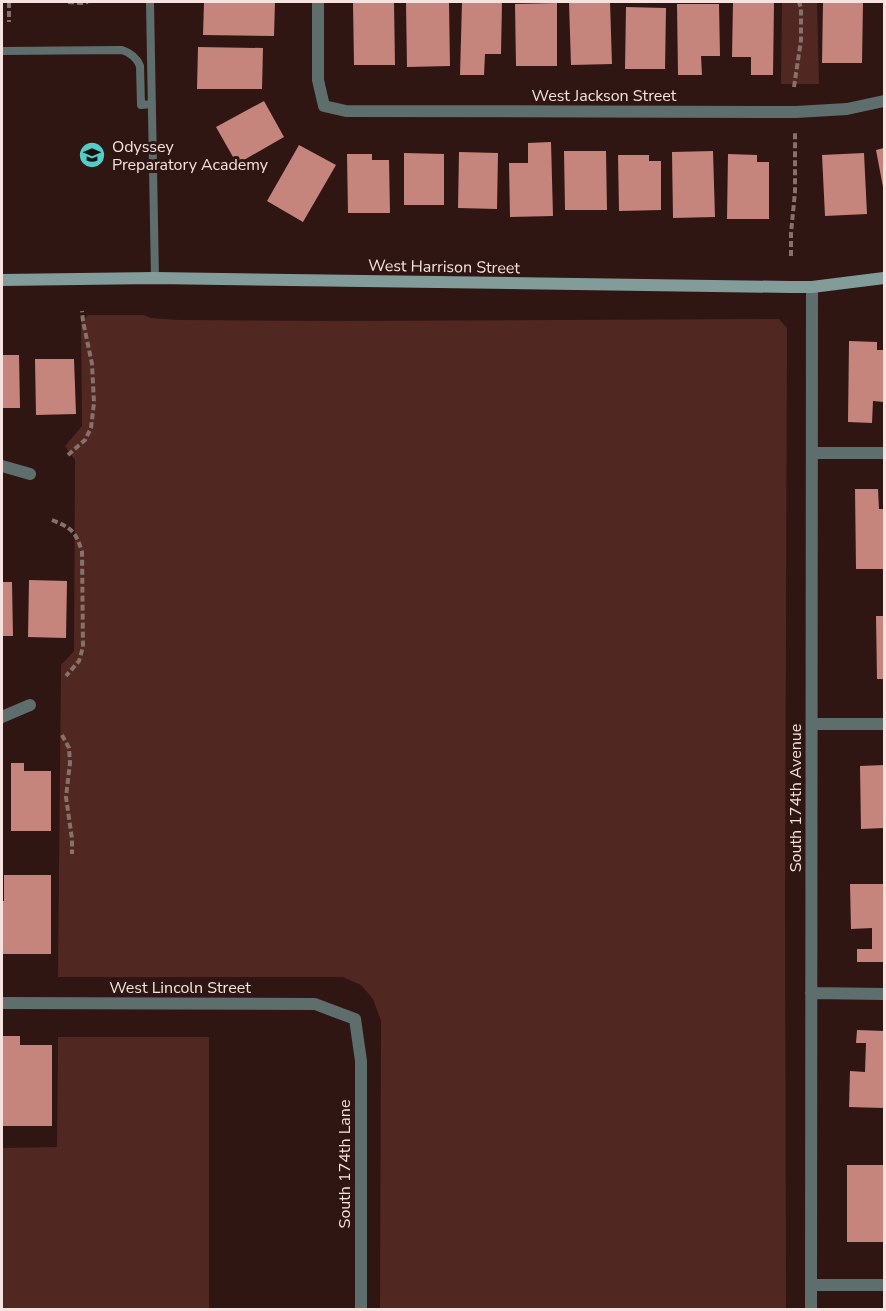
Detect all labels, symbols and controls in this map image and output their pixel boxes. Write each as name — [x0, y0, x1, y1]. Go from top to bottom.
street label: West Jackson Street — [532, 85, 677, 107]
place label: Odyssey Preparatory Academy — [112, 136, 269, 176]
school or university icon: Odyssey Preparatory Academy — [77, 140, 107, 170]
street label: West Harrison Street — [368, 255, 520, 279]
street label: South 174th Avenue — [785, 724, 807, 872]
street label: West Lincoln Street — [109, 977, 251, 999]
street label: South 174th Lane — [334, 1100, 356, 1228]

